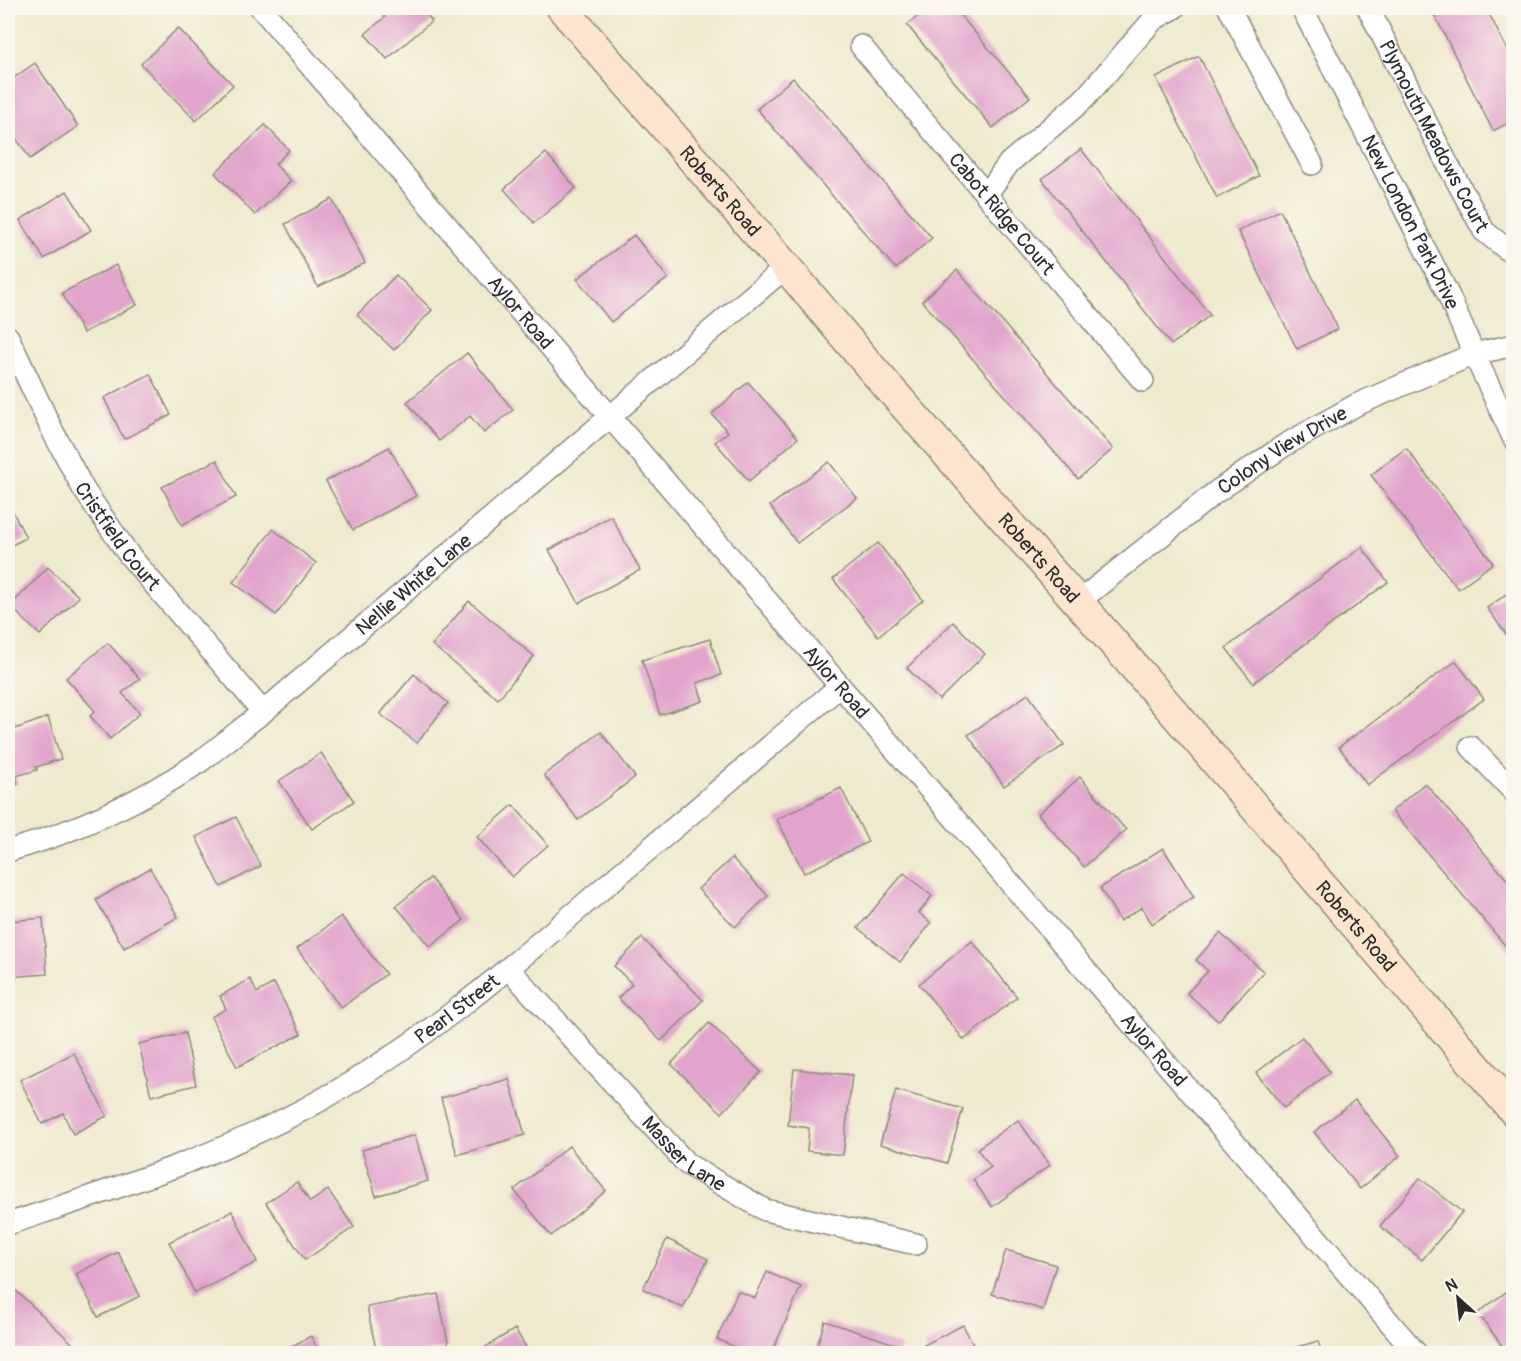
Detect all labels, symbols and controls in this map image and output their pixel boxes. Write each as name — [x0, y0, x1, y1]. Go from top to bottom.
street label: Plymouth Meadows Court — [1374, 36, 1495, 237]
street label: New London Park Drive — [1356, 131, 1465, 313]
street label: Roberts Road — [674, 141, 766, 242]
street label: Cabot Ridge Court — [943, 147, 1061, 280]
street label: Aylor Road — [482, 270, 559, 354]
street label: Colony View Drive — [1213, 400, 1351, 500]
street label: Cristfield Court — [70, 478, 167, 596]
street label: Roberts Road — [993, 508, 1085, 608]
street label: Nellie White Lane — [350, 528, 476, 641]
street label: Aylor Road — [798, 640, 875, 724]
street label: Roberts Road — [1310, 875, 1402, 977]
street label: Pearl Street — [409, 968, 505, 1049]
street label: Aylor Road — [1115, 1008, 1193, 1091]
street label: Masser Lane — [637, 1110, 731, 1197]
north arrow — [1428, 1268, 1488, 1328]
text: N — [1442, 1274, 1461, 1297]

